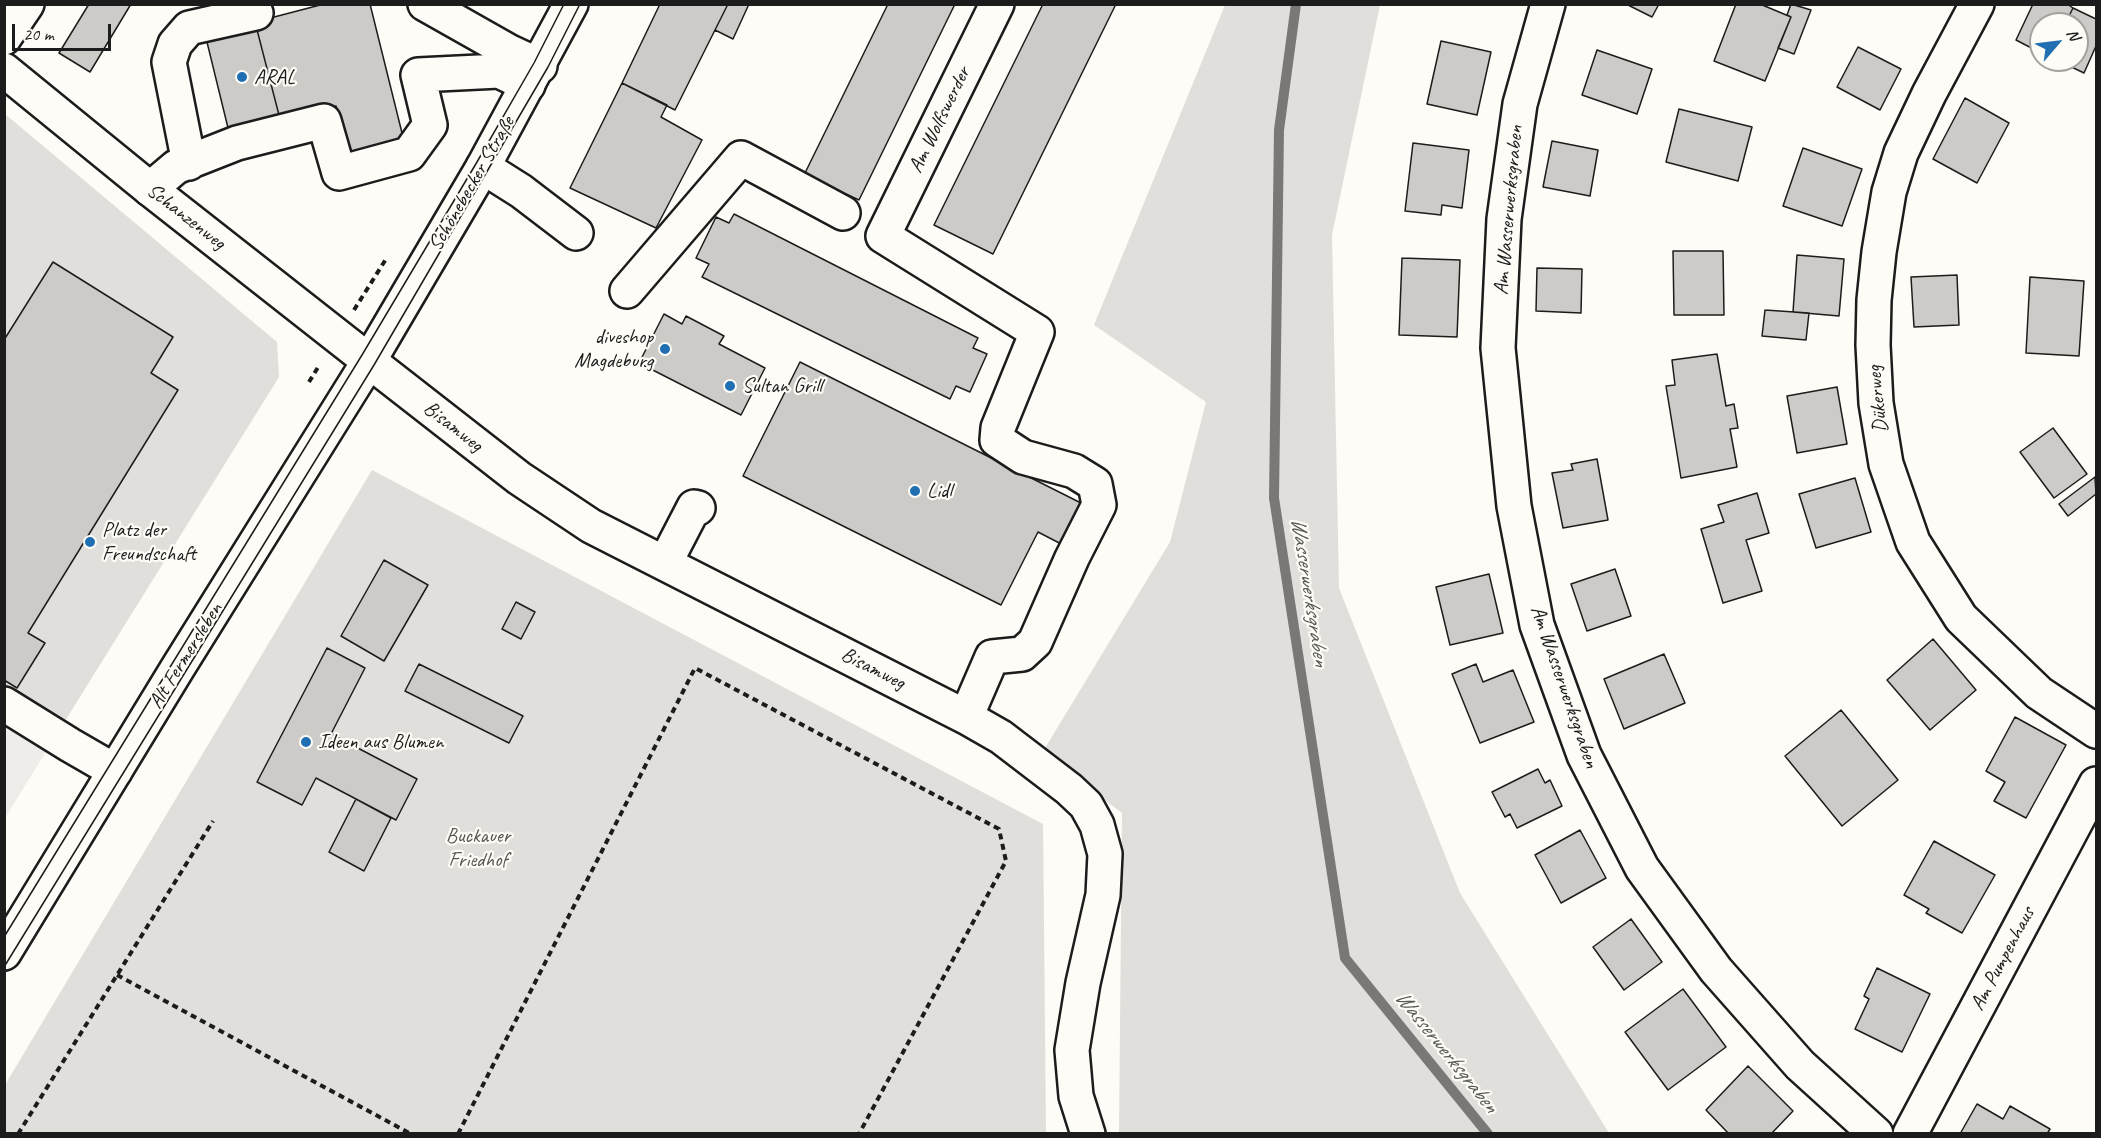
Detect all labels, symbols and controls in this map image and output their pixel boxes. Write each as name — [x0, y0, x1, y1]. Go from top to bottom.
scale bar — [15, 12, 114, 50]
north arrow — [2029, 12, 2089, 72]
text: 20 m — [23, 23, 54, 45]
text: N — [2062, 25, 2084, 44]
street label: Am Wolfswerder — [904, 63, 976, 177]
place label: ARAL — [254, 64, 295, 90]
marker: ARAL — [235, 70, 249, 84]
street label: Schönebecker Straße — [423, 112, 521, 256]
street label: Am Wasserwerksgraben — [1489, 124, 1529, 296]
street label: Schanzenweg — [141, 178, 231, 256]
place label: diveshop Magdeburg — [574, 324, 653, 374]
marker: diveshop Magdeburg — [658, 342, 672, 356]
street label: Dükerweg — [1862, 364, 1894, 434]
place label: Sultan Grill — [742, 373, 822, 399]
marker: Sultan Grill — [723, 379, 737, 393]
street label: Bisamweg — [418, 396, 488, 458]
place label: Lidl — [927, 478, 952, 504]
marker: Lidl — [908, 484, 922, 498]
water label: Wasserwerksgraben — [1284, 516, 1334, 668]
place label: Platz der Freundschaft — [102, 517, 196, 567]
marker: Platz der Freundschaft — [83, 535, 97, 549]
street label: Alt Fermersleben — [144, 598, 228, 714]
street label: Am Wasserwerksgraben — [1524, 603, 1604, 771]
street label: Bisamweg — [837, 642, 909, 696]
place label: Ideen aus Blumen — [318, 729, 443, 755]
marker: Ideen aus Blumen — [299, 735, 313, 749]
park label: Buckauer Friedhof — [446, 823, 510, 873]
street label: Am Pumpenhaus — [1965, 903, 2041, 1015]
water label: Wasserwerksgraben — [1389, 986, 1503, 1118]

